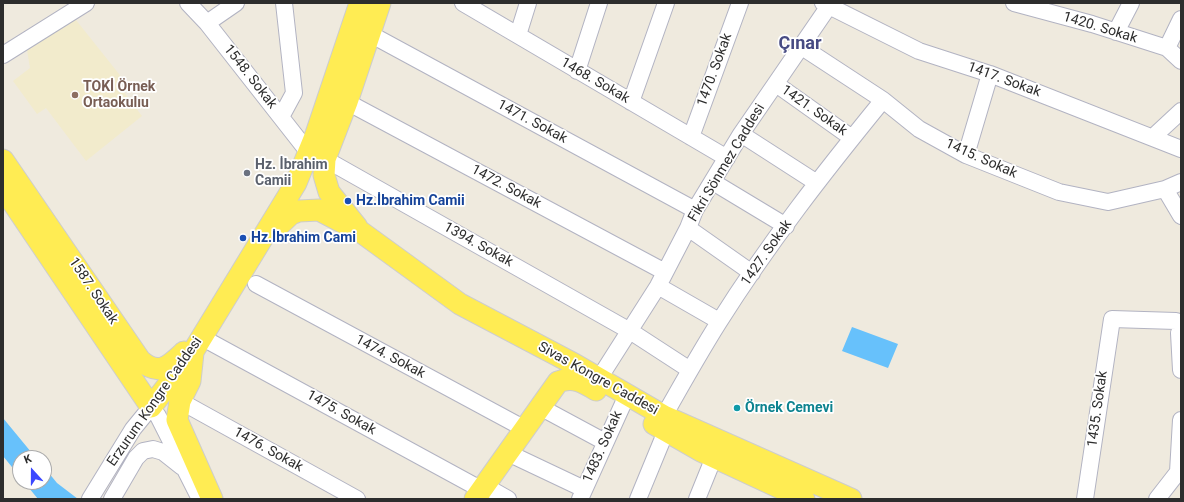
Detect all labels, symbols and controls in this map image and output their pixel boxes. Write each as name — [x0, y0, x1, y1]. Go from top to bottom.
street label: 1420. Sokak — [1061, 9, 1139, 47]
street label: 1470. Sokak — [694, 31, 736, 109]
district label: Çınar — [778, 33, 822, 55]
street label: 1548. Sokak — [220, 42, 280, 112]
street label: 1468. Sokak — [558, 55, 632, 107]
street label: 1417. Sokak — [965, 59, 1043, 101]
place label: TOKİ Örnek Ortaokulıu — [83, 79, 155, 112]
street label: 1421. Sokak — [778, 82, 850, 140]
marker: TOKİ Örnek Ortaokulıu — [70, 90, 80, 100]
street label: 1471. Sokak — [494, 97, 570, 147]
street label: Fikri Sönmez Caddesi — [685, 101, 769, 225]
street label: 1415. Sokak — [943, 136, 1019, 182]
place label: Hz. İbrahim Camii — [255, 157, 328, 190]
street label: 1472. Sokak — [468, 162, 544, 212]
marker: Hz. İbrahim Camii — [242, 168, 252, 178]
place label: Hz.İbrahim Camii — [356, 193, 465, 209]
marker: Hz.İbrahim Camii — [343, 196, 353, 206]
street label: 1427. Sokak — [738, 217, 796, 289]
street label: 1394. Sokak — [440, 219, 516, 271]
place label: Hz.İbrahim Cami — [251, 230, 356, 246]
marker: Hz.İbrahim Cami — [238, 233, 248, 243]
street label: 1587. Sokak — [65, 254, 121, 328]
street label: 1474. Sokak — [352, 332, 428, 382]
street label: Erzurum Kongre Caddesi — [104, 334, 206, 470]
street label: Sivas Kongre Caddesi — [535, 339, 661, 419]
street label: 1435. Sokak — [1084, 370, 1112, 448]
street label: 1475. Sokak — [303, 387, 379, 439]
place label: Örnek Cemevi — [745, 400, 833, 416]
marker: Örnek Cemevi — [732, 403, 742, 413]
street label: 1483. Sokak — [580, 409, 626, 485]
street label: 1476. Sokak — [230, 424, 306, 476]
north arrow — [12, 450, 52, 490]
text: K — [22, 452, 33, 467]

